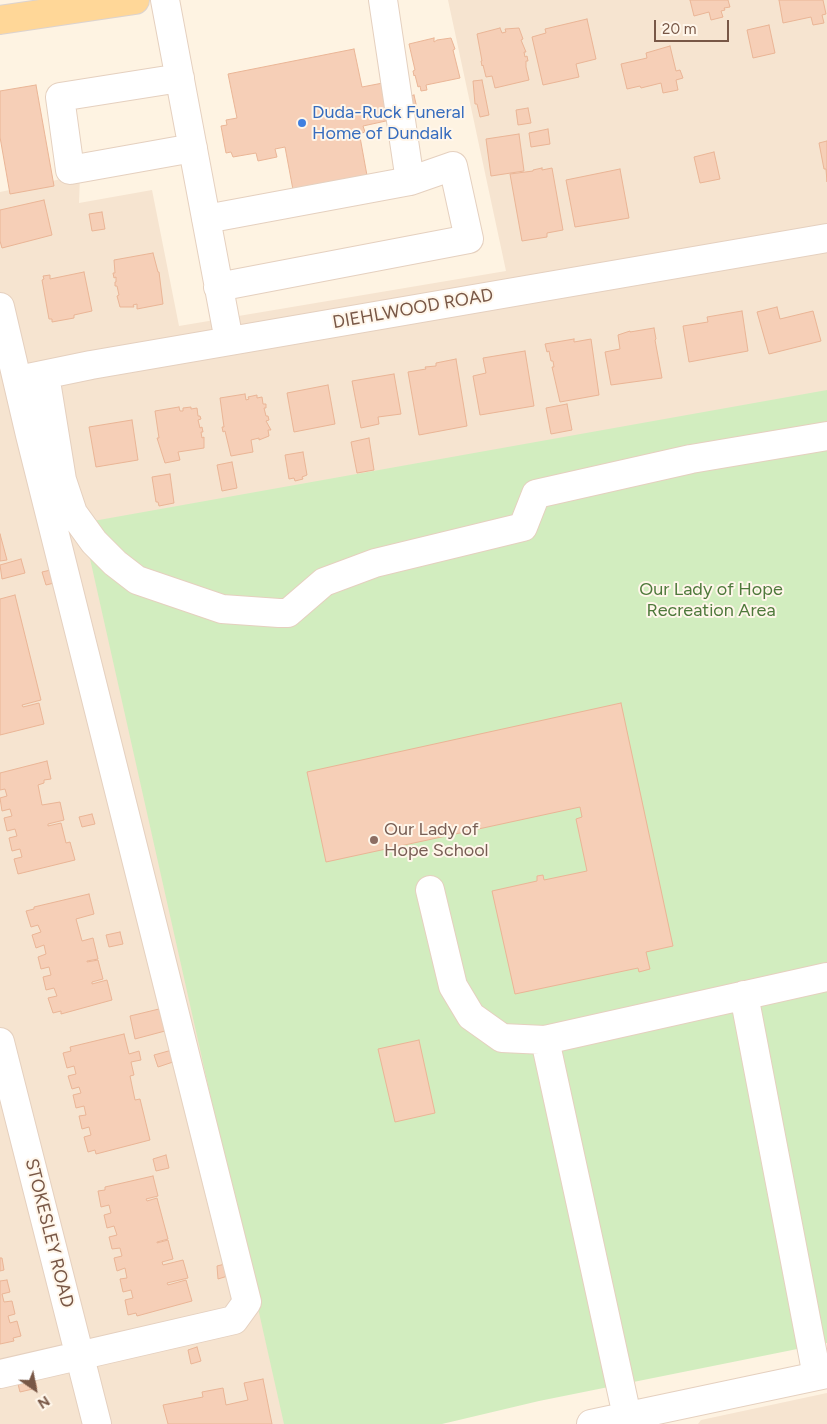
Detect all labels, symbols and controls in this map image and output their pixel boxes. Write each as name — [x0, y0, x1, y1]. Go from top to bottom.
scale bar — [657, 10, 732, 42]
text: 20 m — [662, 20, 696, 38]
place label: Duda-Ruck Funeral Home of Dundalk — [312, 102, 465, 144]
marker: Duda-Ruck Funeral Home of Dundalk — [296, 117, 308, 129]
street label: DIEHLWOOD ROAD — [331, 284, 495, 334]
park label: Our Lady of Hope Recreation Area — [639, 579, 783, 622]
place label: Our Lady of Hope School — [384, 819, 489, 862]
marker: Our Lady of Hope School — [368, 834, 380, 846]
street label: STOKESLEY ROAD — [20, 1156, 78, 1310]
north arrow — [10, 1364, 60, 1414]
text: N — [34, 1392, 53, 1412]

